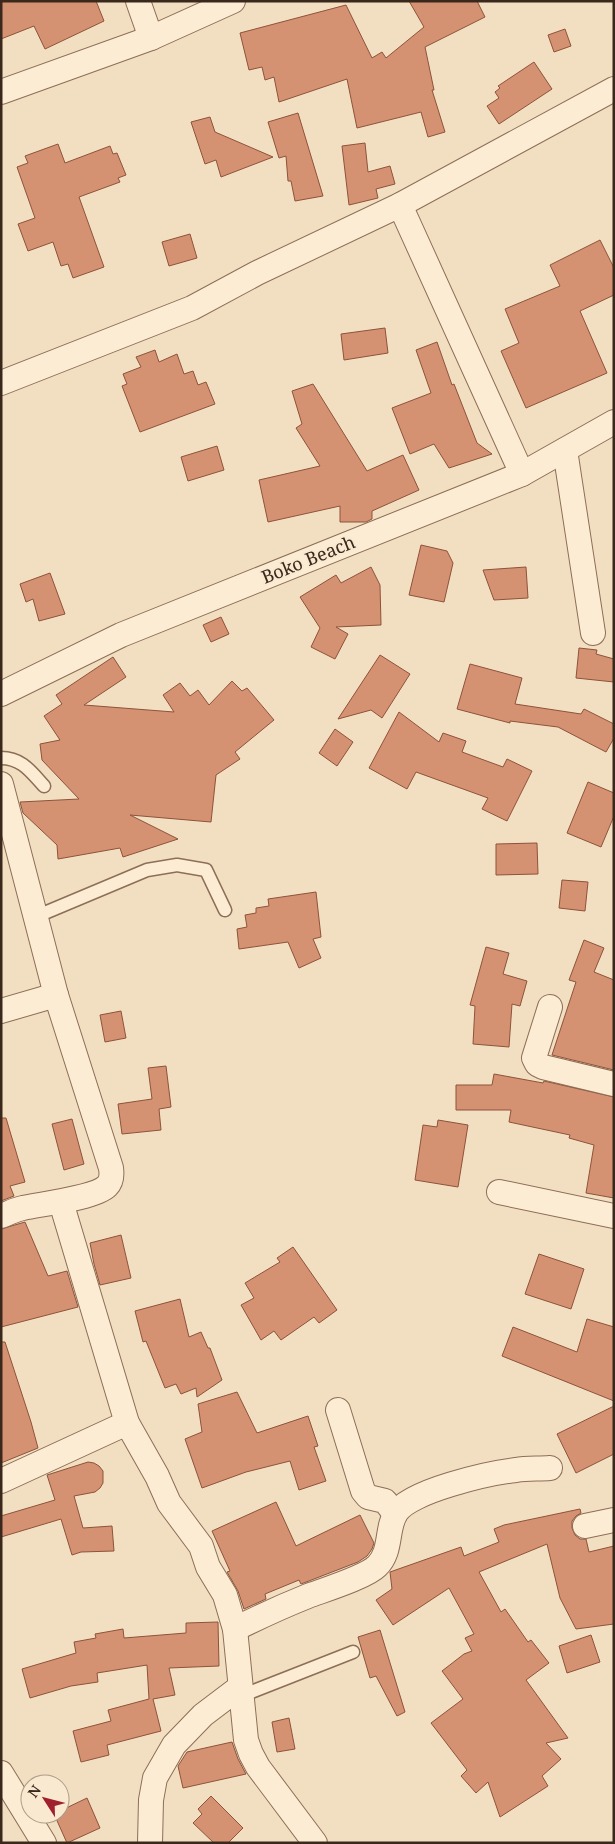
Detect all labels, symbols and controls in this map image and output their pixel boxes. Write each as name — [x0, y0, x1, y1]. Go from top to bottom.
street label: Boko Beach — [258, 529, 358, 589]
north arrow — [20, 1774, 70, 1824]
text: N — [23, 1781, 45, 1801]

